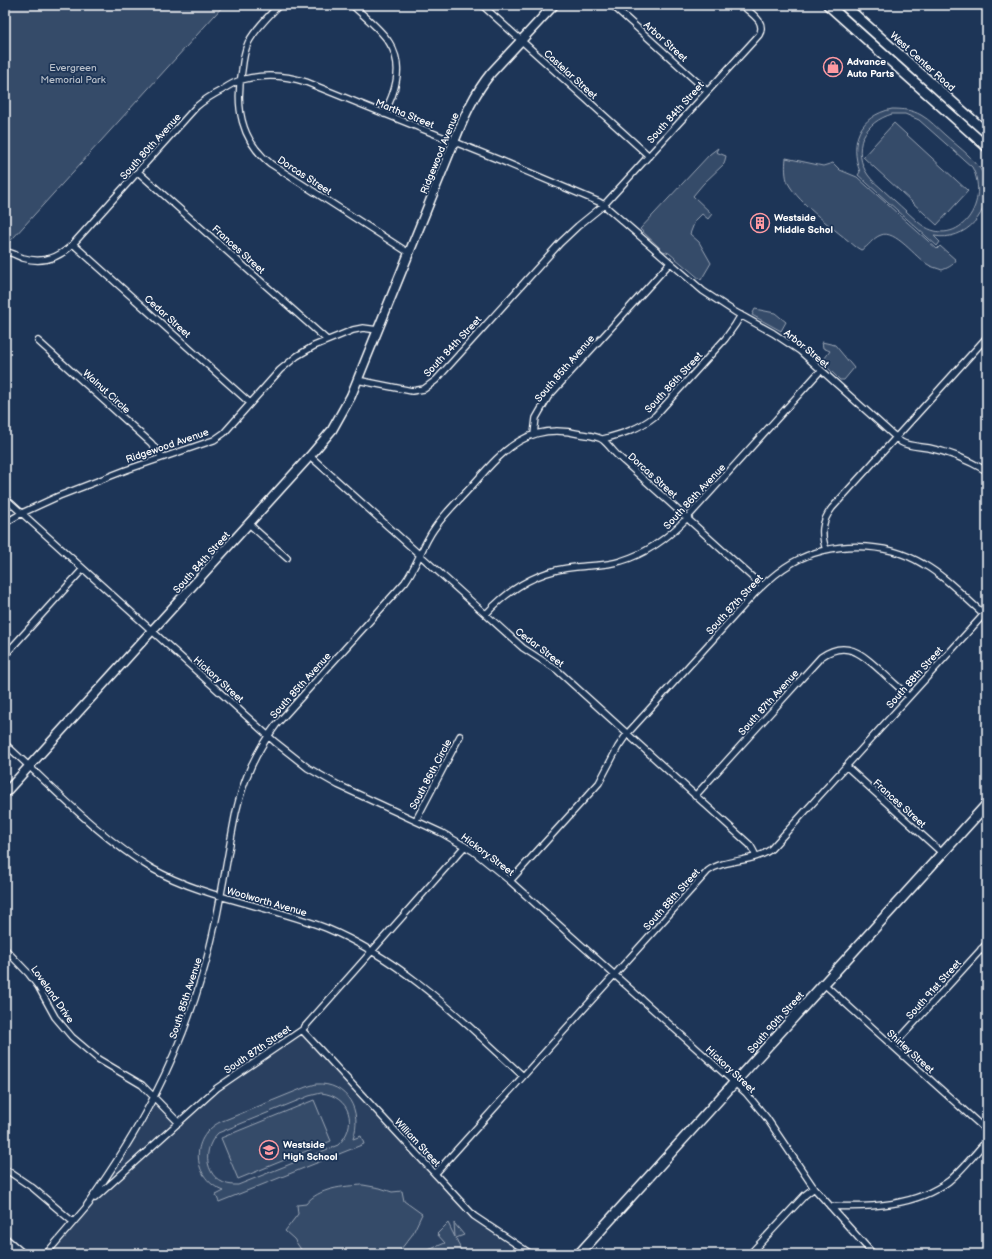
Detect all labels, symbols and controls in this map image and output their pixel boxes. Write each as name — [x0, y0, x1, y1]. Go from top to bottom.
street label: Arbor Street — [641, 19, 690, 64]
street label: West Center Road — [887, 29, 957, 94]
street label: Castelar Street — [541, 48, 600, 102]
shop icon: Advance Auto Parts — [822, 56, 844, 78]
place label: Advance Auto Parts — [846, 56, 894, 80]
park label: Evergreen Memorial Park — [40, 62, 106, 86]
street label: South 84th Street — [645, 79, 707, 146]
street label: Martha Street — [374, 97, 436, 131]
street label: South 80th Avenue — [118, 111, 184, 182]
street label: Ridgewood Avenue — [418, 111, 462, 196]
street label: Dorcas Street — [275, 154, 334, 198]
building icon: Westside Middle Schol — [749, 212, 771, 234]
place label: Westside Middle Schol — [774, 212, 833, 236]
street label: Frances Street — [209, 223, 267, 277]
street label: Cedar Street — [142, 293, 193, 341]
street label: South 84th Street — [421, 314, 484, 380]
street label: Arbor Street — [781, 327, 831, 371]
street label: South 85th Avenue — [532, 333, 597, 405]
street label: South 86th Street — [642, 350, 705, 416]
street label: Walnut Circle — [80, 367, 133, 416]
street label: Ridgewood Avenue — [124, 426, 210, 466]
street label: Dorcas Street — [625, 450, 679, 501]
street label: South 86th Avenue — [661, 461, 728, 532]
street label: South 84th Street — [171, 529, 233, 596]
street label: South 87th Street — [704, 572, 766, 637]
street label: Cedar Street — [513, 626, 566, 670]
street label: South 88th Street — [884, 644, 946, 711]
street label: South 85th Avenue — [268, 650, 334, 721]
street label: Hickory Street — [191, 654, 246, 705]
street label: South 87th Avenue — [736, 667, 801, 738]
street label: South 86th Circle — [407, 737, 455, 812]
street label: Frances Street — [870, 777, 928, 831]
street label: Hickory Street — [458, 831, 516, 879]
street label: South 88th Street — [641, 866, 703, 933]
street label: Woolworth Avenue — [225, 885, 308, 919]
street label: South 85th Avenue — [167, 956, 205, 1041]
street label: South 91st Street — [904, 957, 964, 1022]
street label: Loveland Drive — [28, 964, 76, 1026]
street label: South 90th Street — [745, 989, 807, 1056]
street label: South 87th Street — [222, 1023, 293, 1077]
street label: Shirley Street — [884, 1027, 936, 1076]
street label: Hickory Street — [703, 1044, 758, 1096]
street label: William Street — [392, 1116, 443, 1169]
school or university icon: Westside High School — [258, 1139, 280, 1161]
place label: Westside High School — [283, 1139, 338, 1163]

